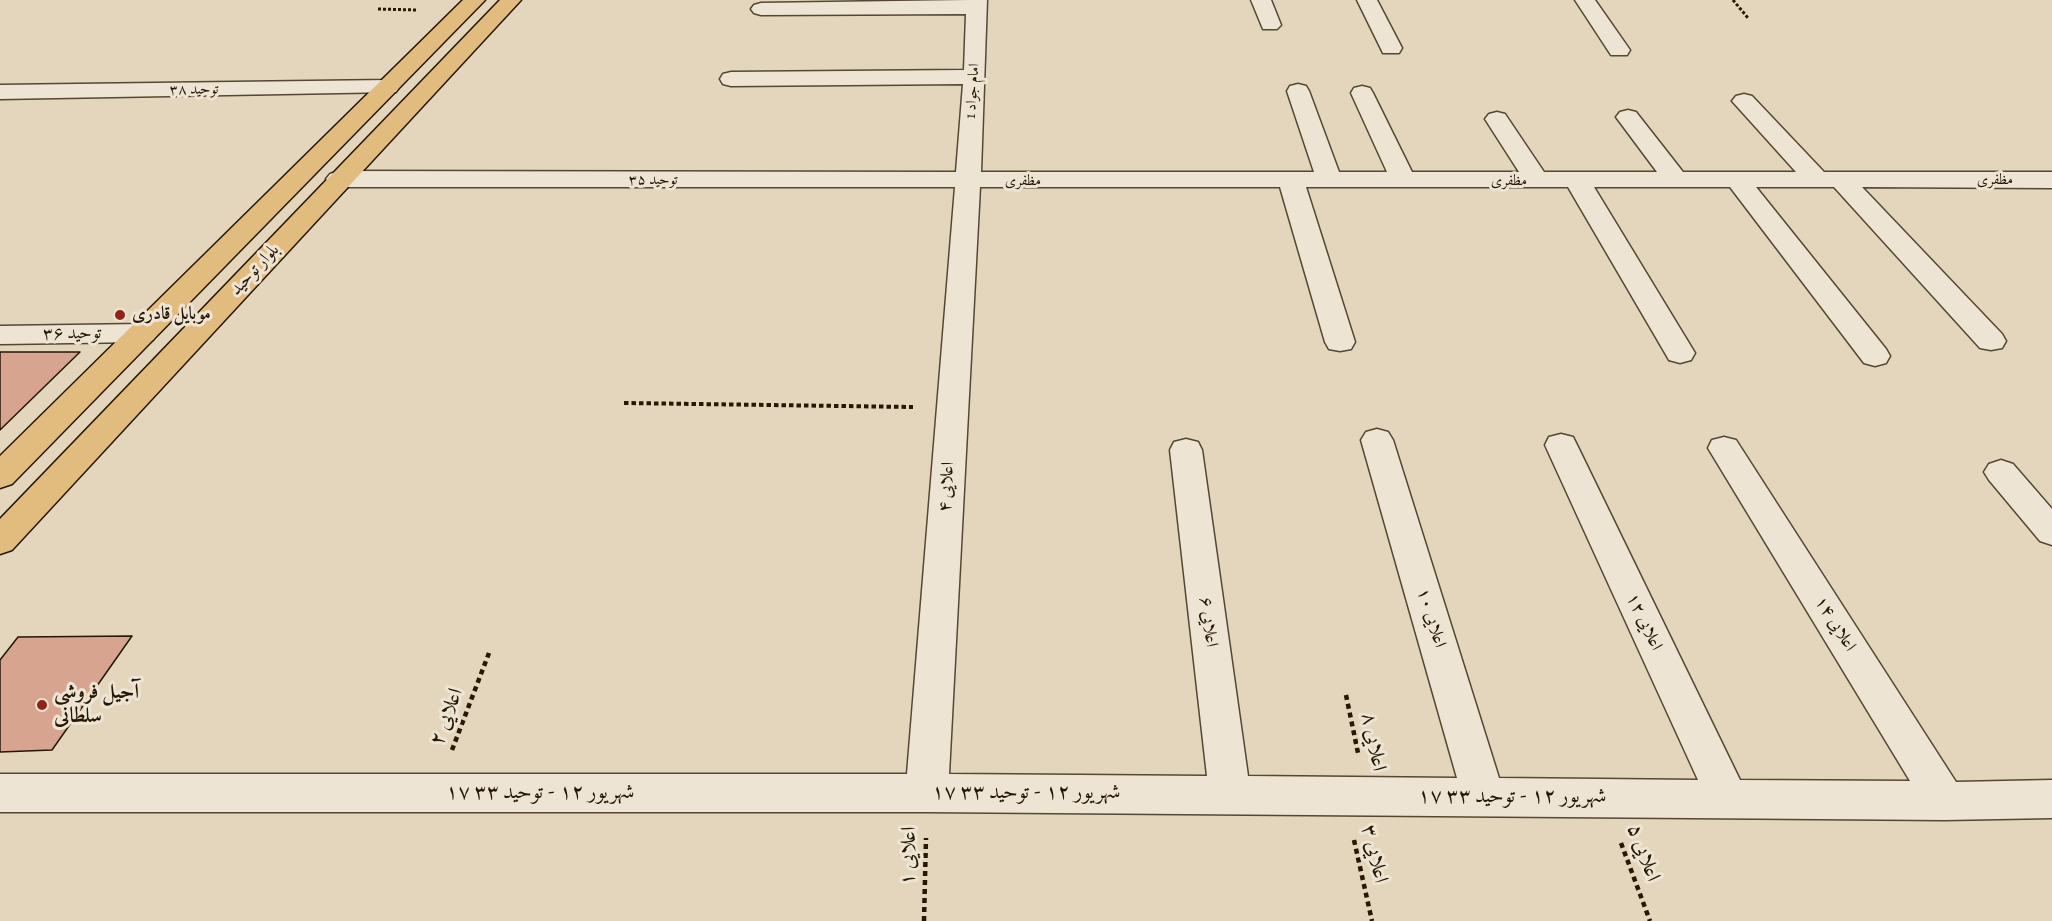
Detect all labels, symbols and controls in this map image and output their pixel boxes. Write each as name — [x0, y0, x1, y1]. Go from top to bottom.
street label: امام جواد 1 — [962, 63, 984, 119]
street label: توحید ۳۸ — [169, 81, 219, 99]
street label: توحید ۳۵ — [628, 171, 678, 189]
street label: مظفری — [1977, 171, 2013, 189]
street label: مظفری — [1005, 172, 1041, 190]
street label: مظفری — [1491, 172, 1527, 190]
street label: بلوار توحید — [226, 240, 284, 300]
place label: موبایل قادری — [132, 304, 211, 326]
marker: موبایل قادری — [113, 308, 127, 322]
street label: توحید ۳۶ — [42, 323, 102, 345]
street label: اعلایی ۴ — [934, 461, 960, 513]
street label: اعلایی ۱۰ — [1412, 586, 1450, 650]
street label: اعلایی ۱۲ — [1621, 590, 1667, 654]
street label: اعلایی ۱۴ — [1810, 592, 1860, 656]
street label: اعلایی ۶ — [1194, 596, 1222, 648]
place label: آجیل فروشی سلطانی — [54, 680, 139, 730]
street label: اعلایی ۲ — [425, 685, 469, 749]
marker: آجیل فروشی سلطانی — [35, 698, 49, 712]
street label: اعلایی ۸ — [1355, 711, 1391, 773]
street label: ۱۷ شهریور ۱۲ - توحید ۳۳ — [446, 780, 634, 806]
street label: ۱۷ شهریور ۱۲ - توحید ۳۳ — [932, 780, 1120, 806]
street label: ۱۷ شهریور ۱۲ - توحید ۳۳ — [1418, 784, 1606, 810]
street label: اعلایی ۵ — [1621, 821, 1665, 885]
street label: اعلایی ۳ — [1355, 822, 1393, 886]
street label: اعلایی ۱ — [895, 826, 923, 886]

